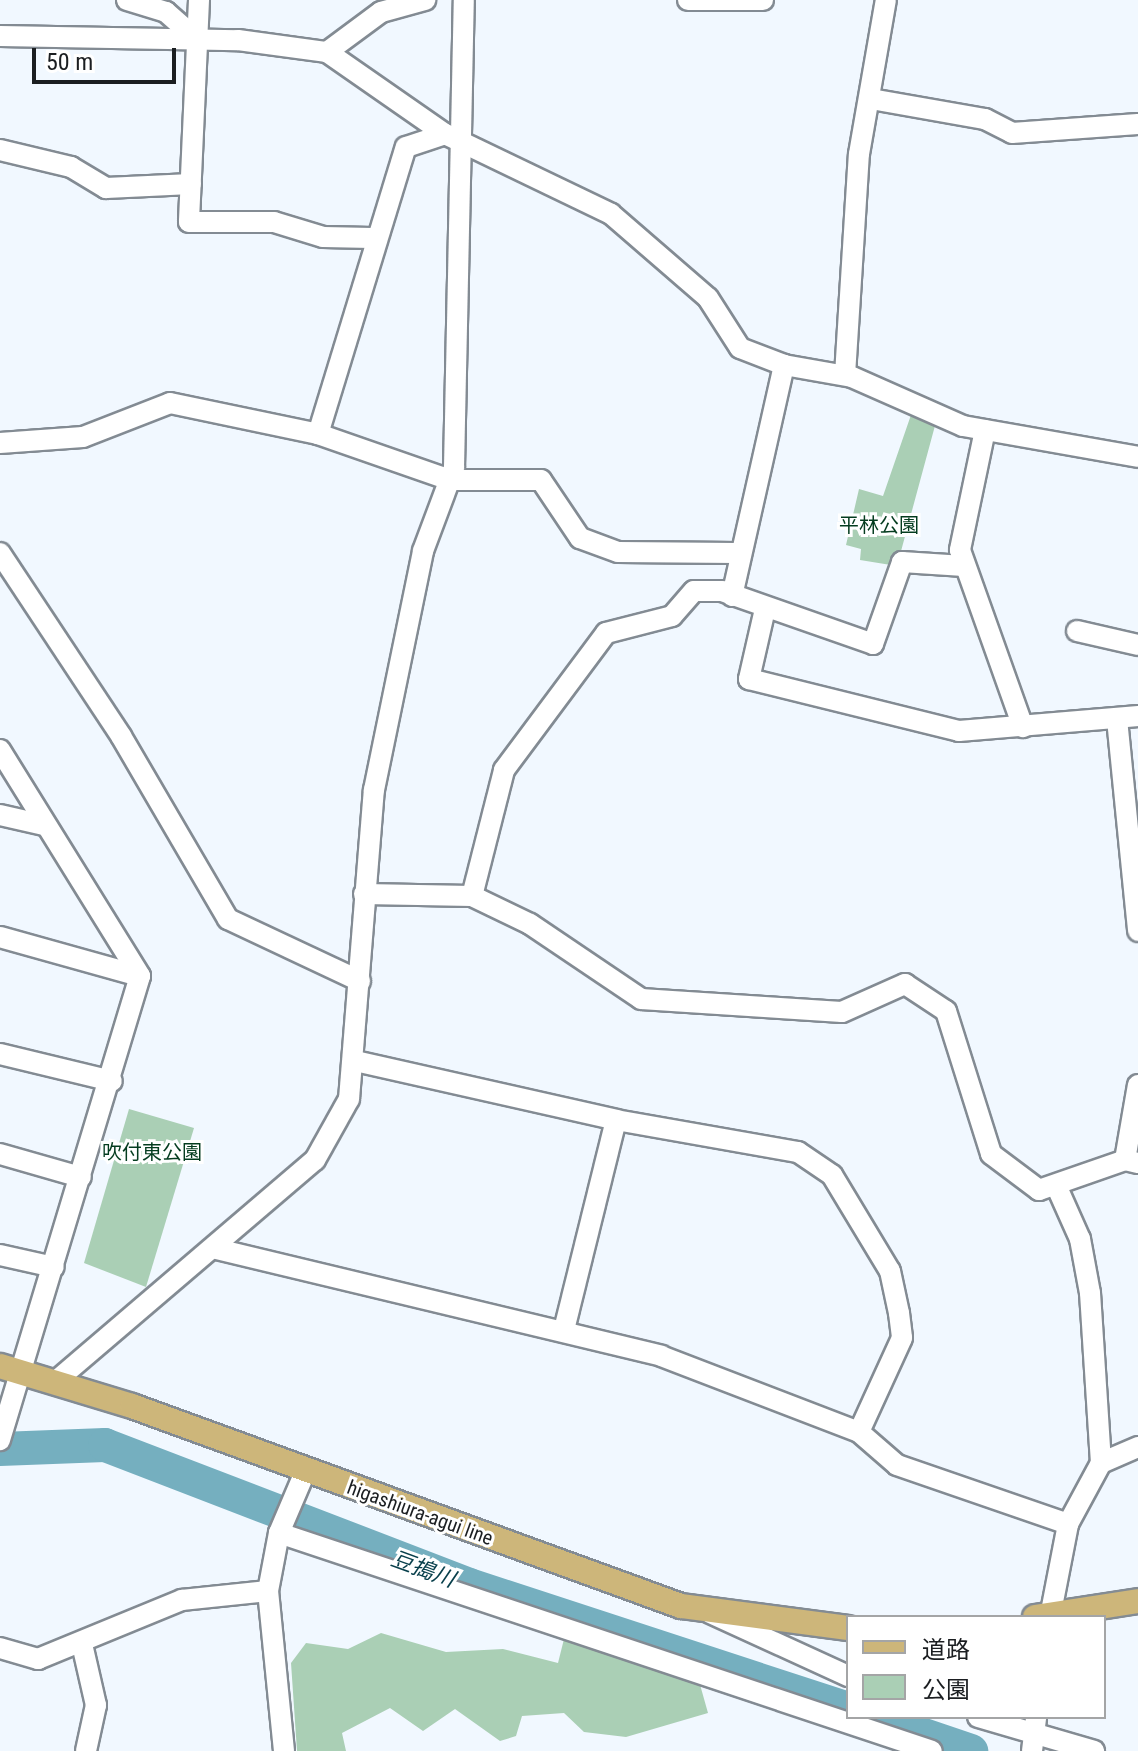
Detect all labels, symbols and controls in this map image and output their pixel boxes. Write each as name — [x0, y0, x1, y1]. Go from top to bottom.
scale bar — [36, 32, 180, 82]
text: 50 m — [46, 48, 93, 76]
park label: 平林公園 — [839, 513, 919, 537]
park label: 吹付東公園 — [102, 1140, 202, 1164]
street label: higashiura-agui line — [344, 1475, 496, 1551]
water label: 豆搗川 — [387, 1545, 459, 1593]
legend — [846, 1615, 1106, 1719]
text: 道路 — [922, 1636, 970, 1664]
text: 公園 — [922, 1676, 970, 1704]

